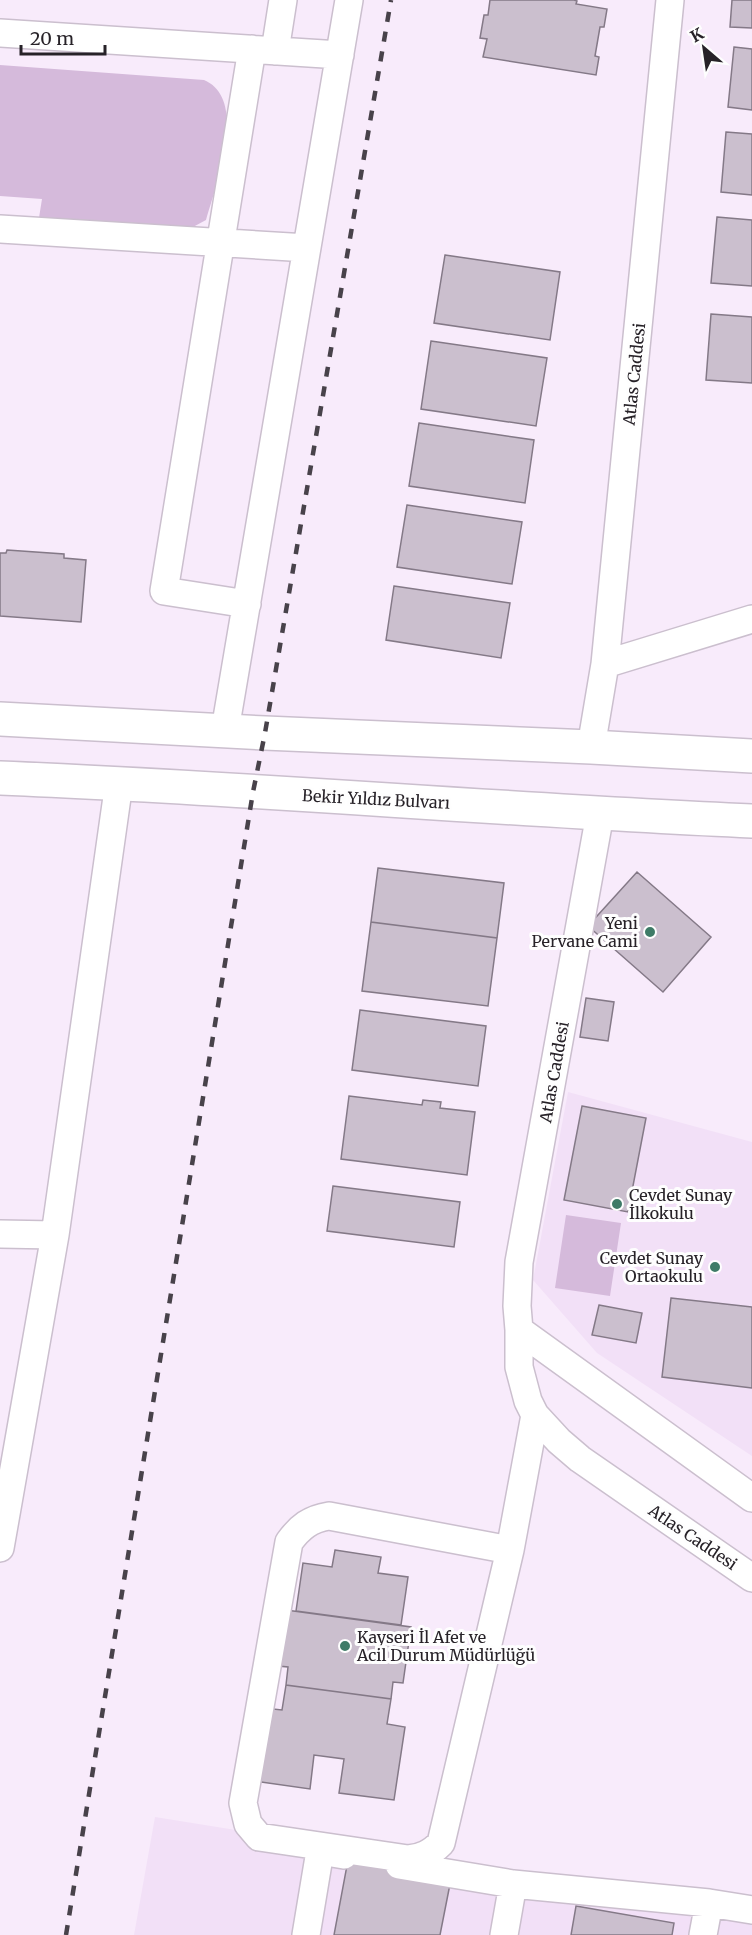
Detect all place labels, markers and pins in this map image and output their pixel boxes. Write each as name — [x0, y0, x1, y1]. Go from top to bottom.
place label: Yeni Pervane Cami — [532, 913, 638, 951]
marker: Yeni Pervane Cami — [643, 925, 657, 939]
place label: Cevdet Sunay İlkokulu — [629, 1185, 733, 1223]
marker: Cevdet Sunay İlkokulu — [610, 1197, 624, 1211]
place label: Cevdet Sunay Ortaokulu — [600, 1248, 704, 1286]
marker: Cevdet Sunay Ortaokulu — [708, 1260, 722, 1274]
place label: Kayseri İl Afet ve Acil Durum Müdürlüğü — [356, 1627, 535, 1665]
marker: Kayseri İl Afet ve Acil Durum Müdürlüğü — [338, 1639, 352, 1653]

